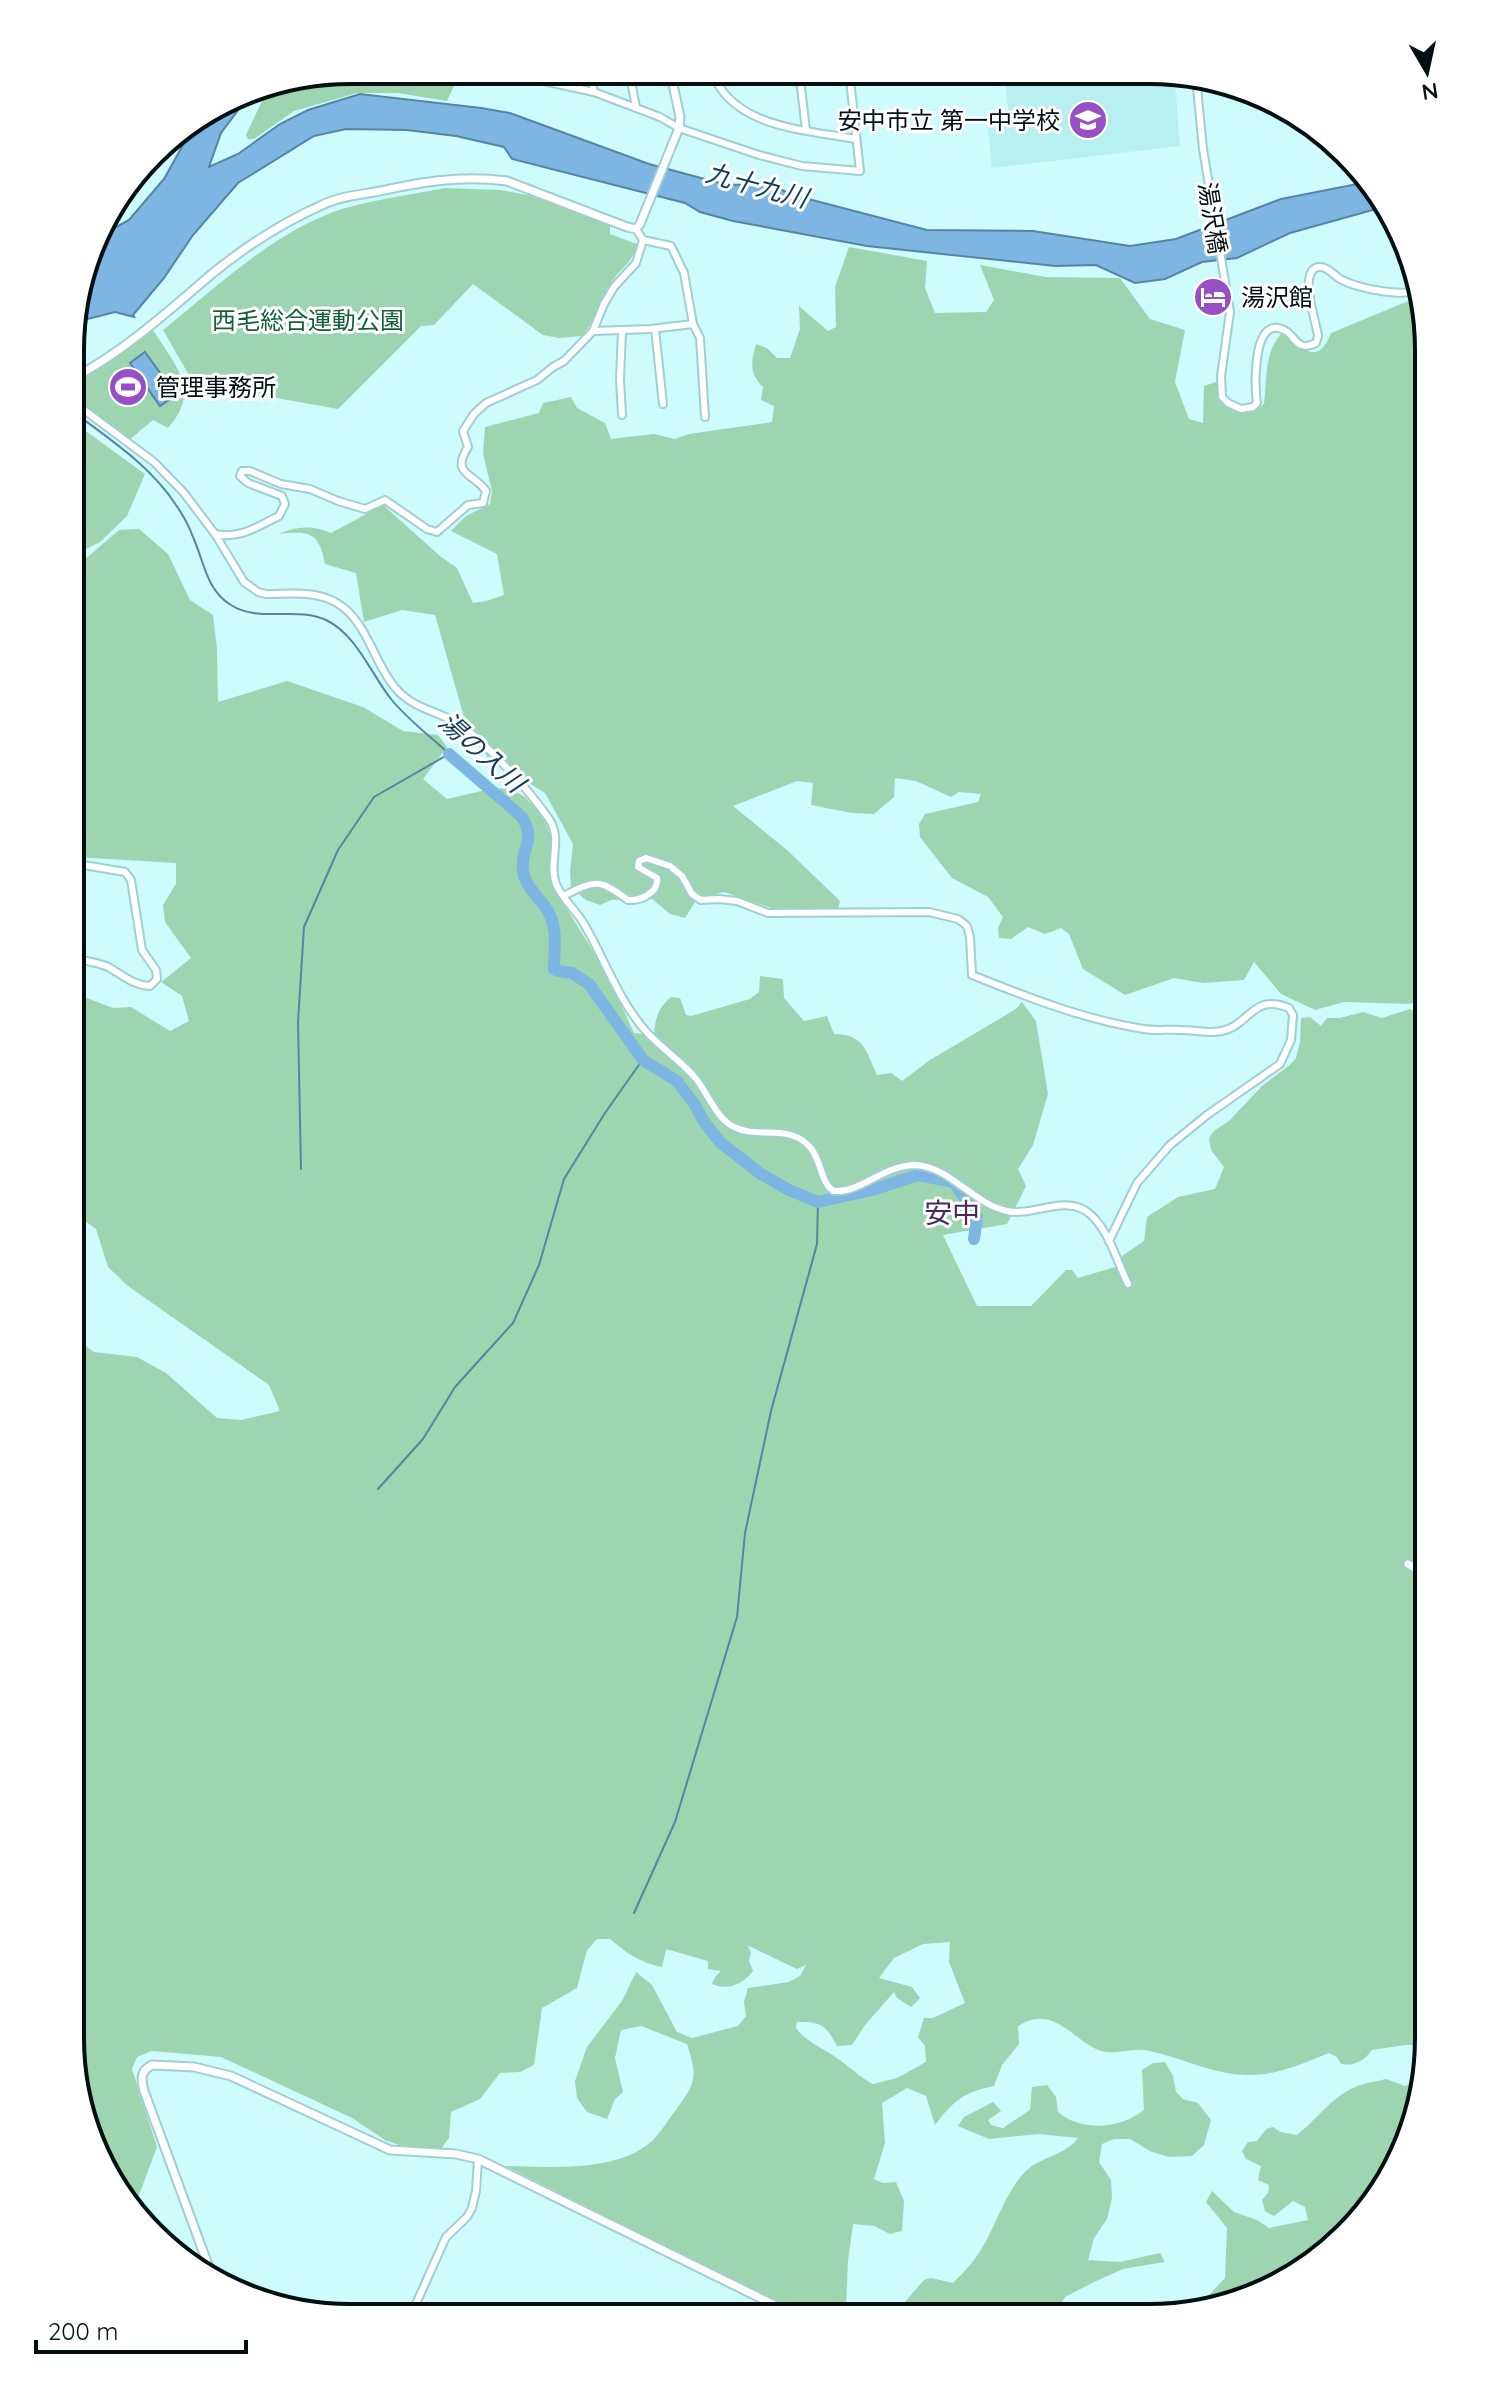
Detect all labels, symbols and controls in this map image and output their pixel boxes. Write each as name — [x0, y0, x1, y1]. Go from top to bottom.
north arrow — [1387, 32, 1467, 112]
text: N — [1420, 77, 1440, 107]
school or university icon: 安中市立 第一中学校 — [1067, 99, 1109, 141]
place label: 安中市立 第一中学校 — [837, 105, 1060, 135]
water label: 九十九川 — [702, 156, 814, 215]
street label: 湯沢橋 — [1193, 180, 1233, 256]
hotel icon: 湯沢館 — [1192, 276, 1234, 318]
place label: 湯沢館 — [1241, 282, 1313, 312]
park label: 西毛総合運動公園 — [212, 305, 404, 335]
sports icon: 管理事務所 — [107, 366, 149, 408]
place label: 管理事務所 — [156, 372, 276, 402]
water label: 湯の入川 — [432, 705, 534, 801]
district label: 安中 — [924, 1195, 980, 1230]
scale bar — [36, 2304, 246, 2354]
text: 200 m — [48, 2316, 118, 2346]

